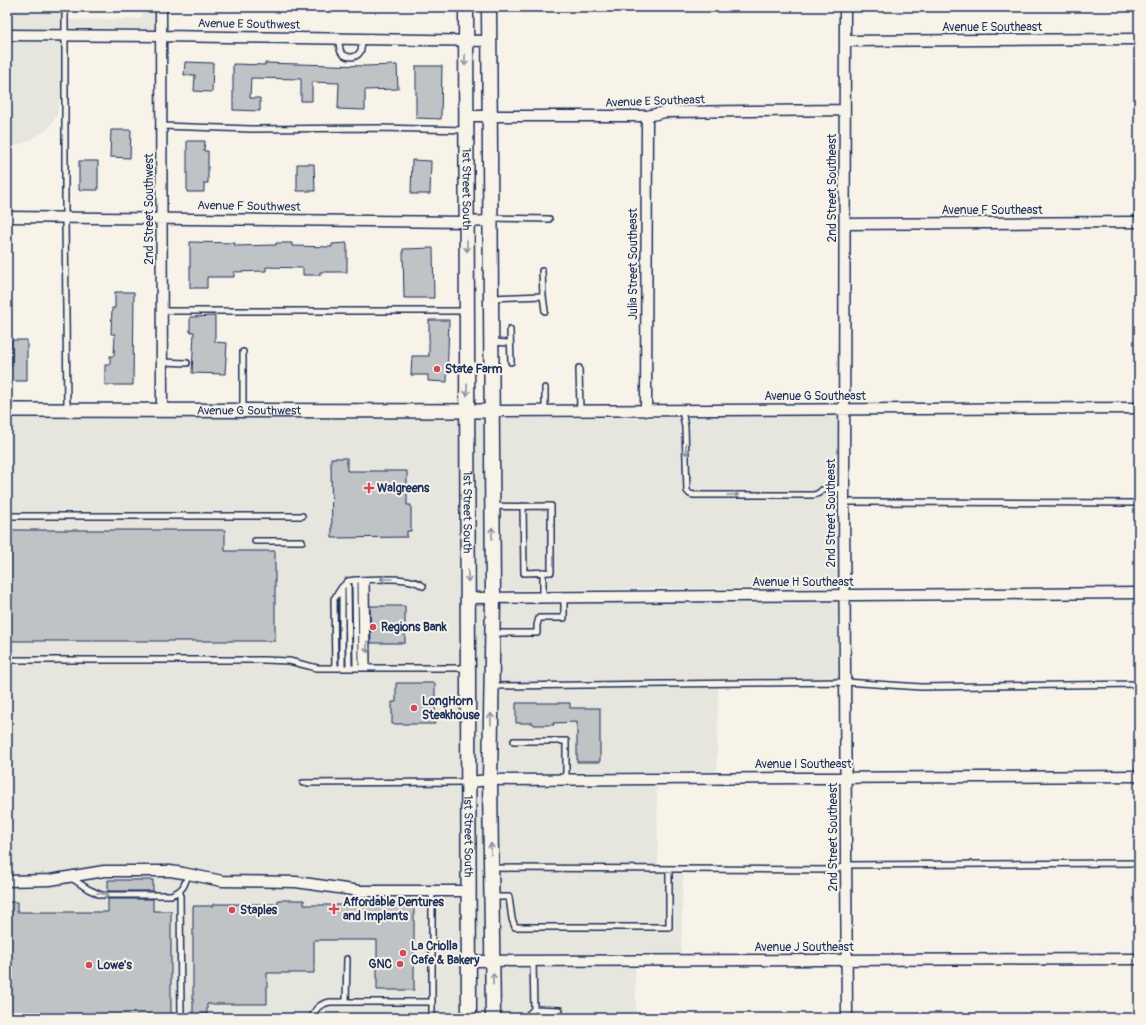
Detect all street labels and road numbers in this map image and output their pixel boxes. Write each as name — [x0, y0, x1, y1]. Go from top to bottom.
street label: Avenue E Southwest — [198, 16, 301, 33]
street label: Avenue E Southeast — [942, 20, 1042, 35]
street label: Avenue E Southeast — [605, 92, 705, 111]
street label: 2nd Street Southeast — [825, 133, 840, 242]
street label: 1st Street South — [458, 148, 474, 231]
street label: 2nd Street Southwest — [142, 153, 157, 265]
street label: Avenue F Southwest — [197, 198, 301, 215]
street label: Avenue F Southeast — [942, 203, 1043, 218]
street label: Julia Street Southeast — [626, 208, 641, 320]
street label: Avenue G Southeast — [764, 389, 866, 404]
street label: Avenue G Southwest — [197, 403, 301, 419]
street label: 2nd Street Southeast — [824, 458, 839, 567]
street label: 1st Street South — [459, 471, 475, 554]
street label: Avenue H Southeast — [752, 575, 854, 590]
street label: Avenue I Southeast — [754, 757, 852, 772]
street label: 2nd Street Southeast — [826, 782, 841, 891]
street label: 1st Street South — [460, 795, 476, 878]
street label: Avenue J Southeast — [754, 940, 854, 955]

